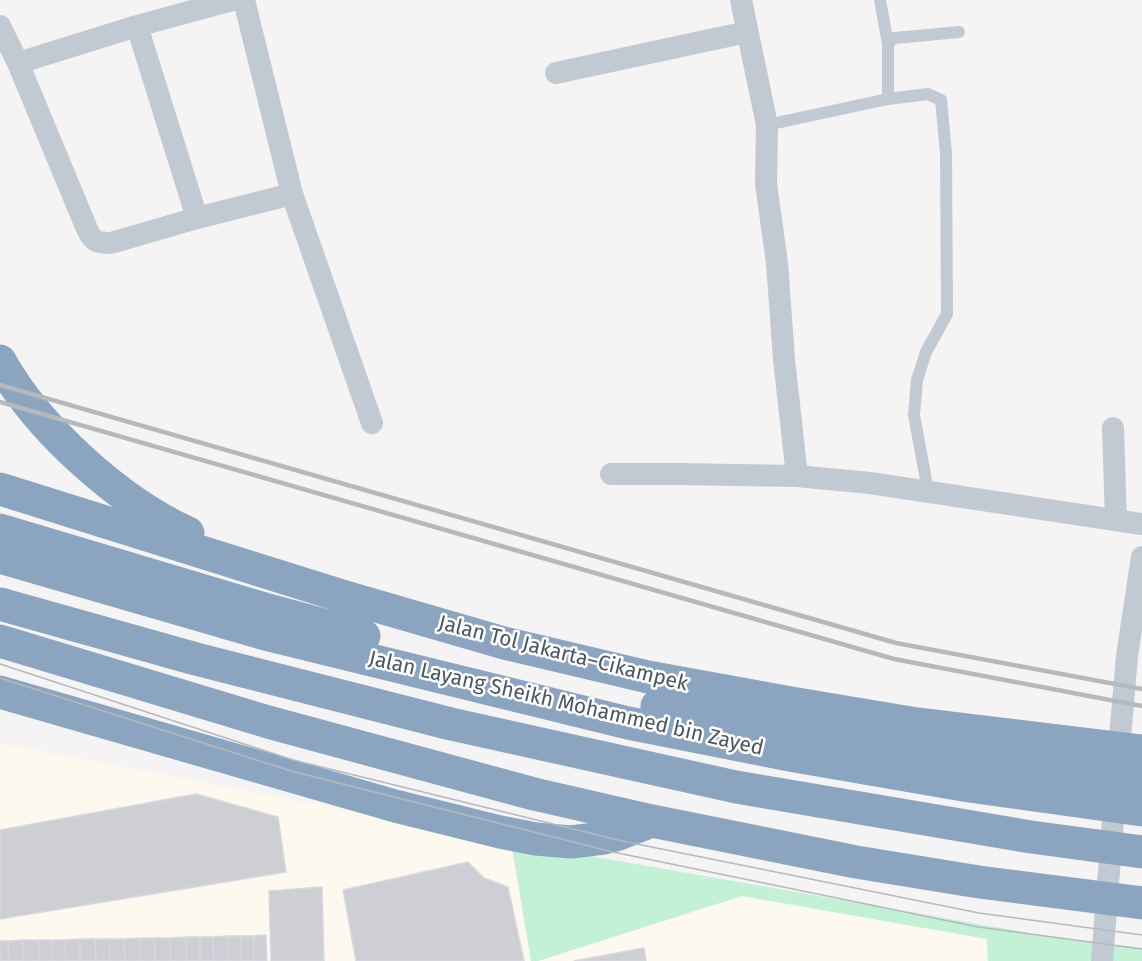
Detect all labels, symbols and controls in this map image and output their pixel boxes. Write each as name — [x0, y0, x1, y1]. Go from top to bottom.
street label: Jalan Tol Jakarta–Cikampek — [436, 611, 690, 697]
street label: Jalan Layang Sheikh Mohammed bin Zayed — [366, 646, 766, 762]

